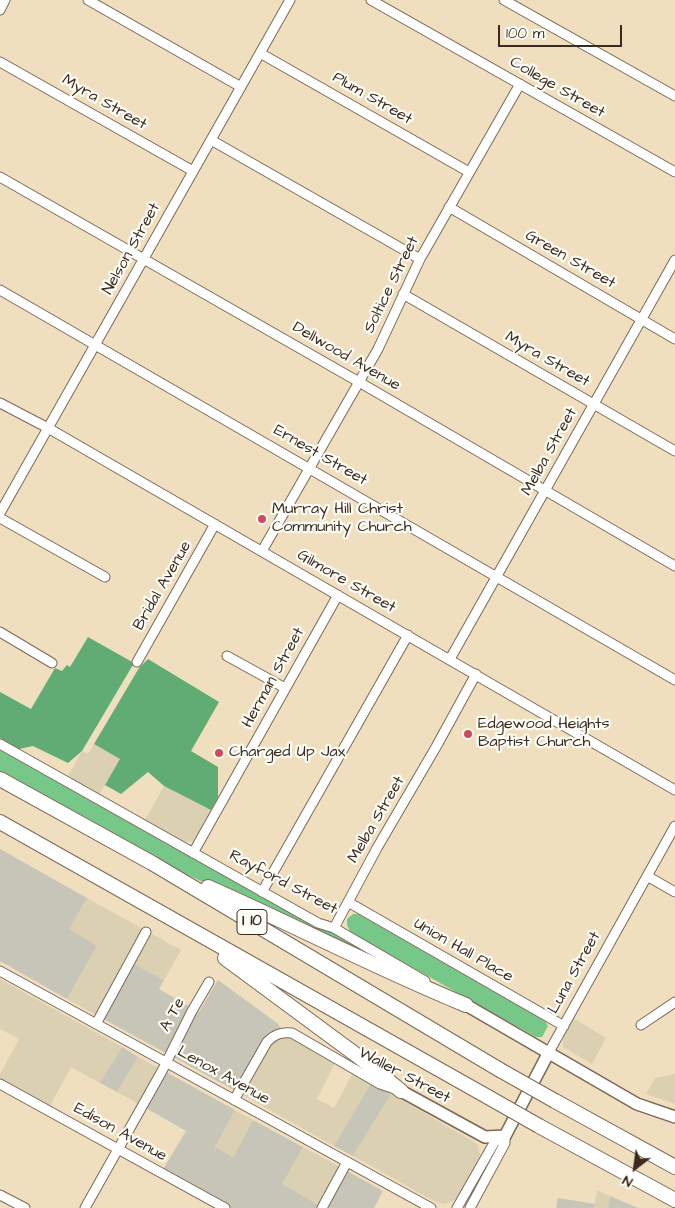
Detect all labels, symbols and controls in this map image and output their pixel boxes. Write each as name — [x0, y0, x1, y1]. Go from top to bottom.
scale bar — [500, 15, 624, 47]
text: 100 m — [506, 23, 545, 44]
street label: College Street — [506, 53, 608, 123]
street label: Plum Street — [329, 68, 415, 130]
street label: Myra Street — [58, 71, 150, 135]
street label: Nelson Street — [99, 200, 165, 298]
street label: Green Street — [521, 226, 619, 294]
street label: Soltice Street — [360, 233, 424, 337]
street label: Dellwood Avenue — [289, 318, 403, 396]
street label: Myra Street — [501, 328, 593, 392]
street label: Melba Street — [518, 405, 582, 499]
street label: Ernest Street — [270, 421, 370, 491]
place label: Murray Hill Christ Community Church — [272, 500, 412, 538]
marker: Murray Hill Christ Community Church — [256, 513, 268, 525]
street label: Bridal Avenue — [130, 538, 196, 634]
street label: Gilmore Street — [293, 546, 399, 618]
street label: Herman Street — [239, 625, 309, 731]
place label: Edgewood Heights Baptist Church — [478, 715, 610, 753]
marker: Edgewood Heights Baptist Church — [462, 728, 474, 740]
place label: Charged Up Jax — [229, 743, 345, 763]
marker: Charged Up Jax — [213, 747, 225, 759]
street label: Melba Street — [344, 773, 410, 867]
street label: Rayford Street — [226, 846, 340, 920]
road number: I 10 — [237, 910, 267, 934]
street label: Union Hall Place — [410, 915, 516, 987]
street label: Luna Street — [545, 929, 605, 1017]
street label: A Te — [156, 995, 190, 1035]
street label: Lenox Avenue — [173, 1043, 273, 1109]
street label: Waller Street — [355, 1044, 453, 1108]
street label: Edison Avenue — [70, 1100, 170, 1166]
north arrow — [610, 1143, 660, 1193]
text: N — [619, 1170, 636, 1192]

